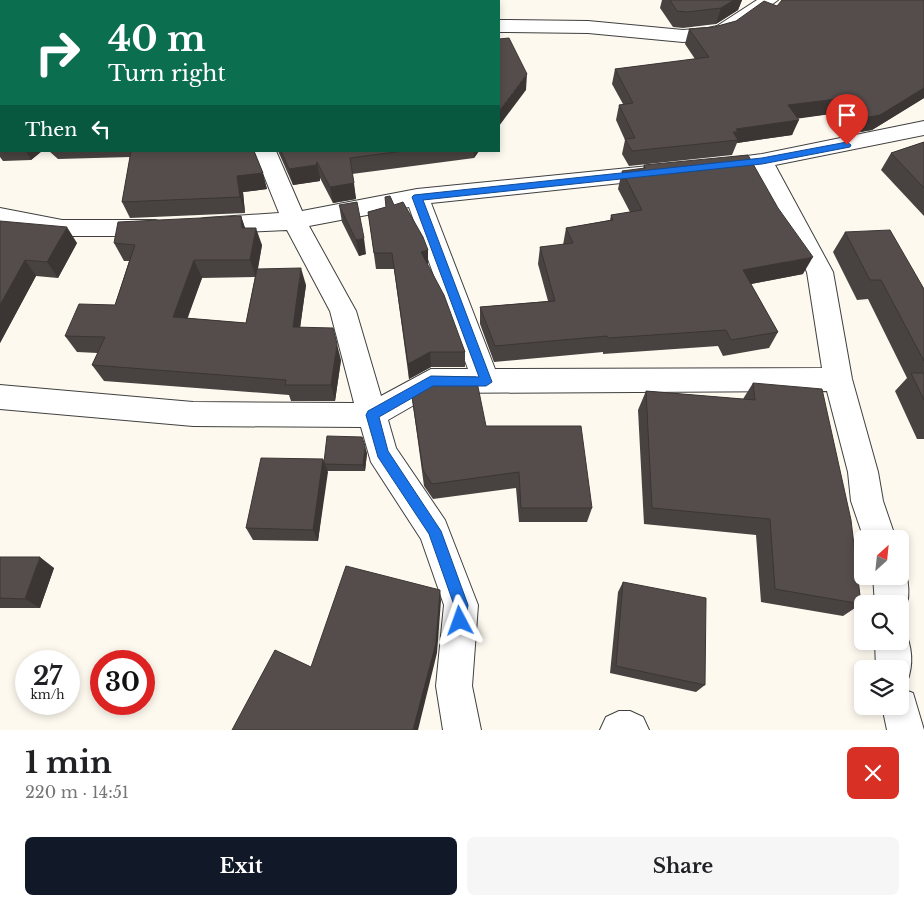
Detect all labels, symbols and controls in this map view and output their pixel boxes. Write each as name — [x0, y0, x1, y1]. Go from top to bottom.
text: 40 m — [108, 17, 206, 60]
icon: right — [25, 20, 90, 85]
text: Turn right — [108, 60, 226, 87]
pin — [826, 94, 868, 145]
icon: arrive — [833, 101, 861, 129]
icon: left — [87, 115, 115, 143]
text: Then — [25, 118, 77, 141]
north arrow — [854, 530, 909, 585]
map controls — [854, 530, 909, 715]
position arrow — [433, 594, 485, 646]
button: search — [854, 595, 909, 650]
speed limit sign: 30 — [90, 650, 155, 715]
button: layers — [854, 660, 909, 715]
text: 27 — [33, 661, 62, 692]
text: km/h — [30, 687, 65, 702]
text: 1 min — [25, 744, 112, 781]
button: close — [847, 747, 899, 799]
text: 220 m · 14:51 — [25, 782, 129, 802]
button: Exit — [25, 837, 457, 895]
button: Share — [467, 837, 899, 895]

